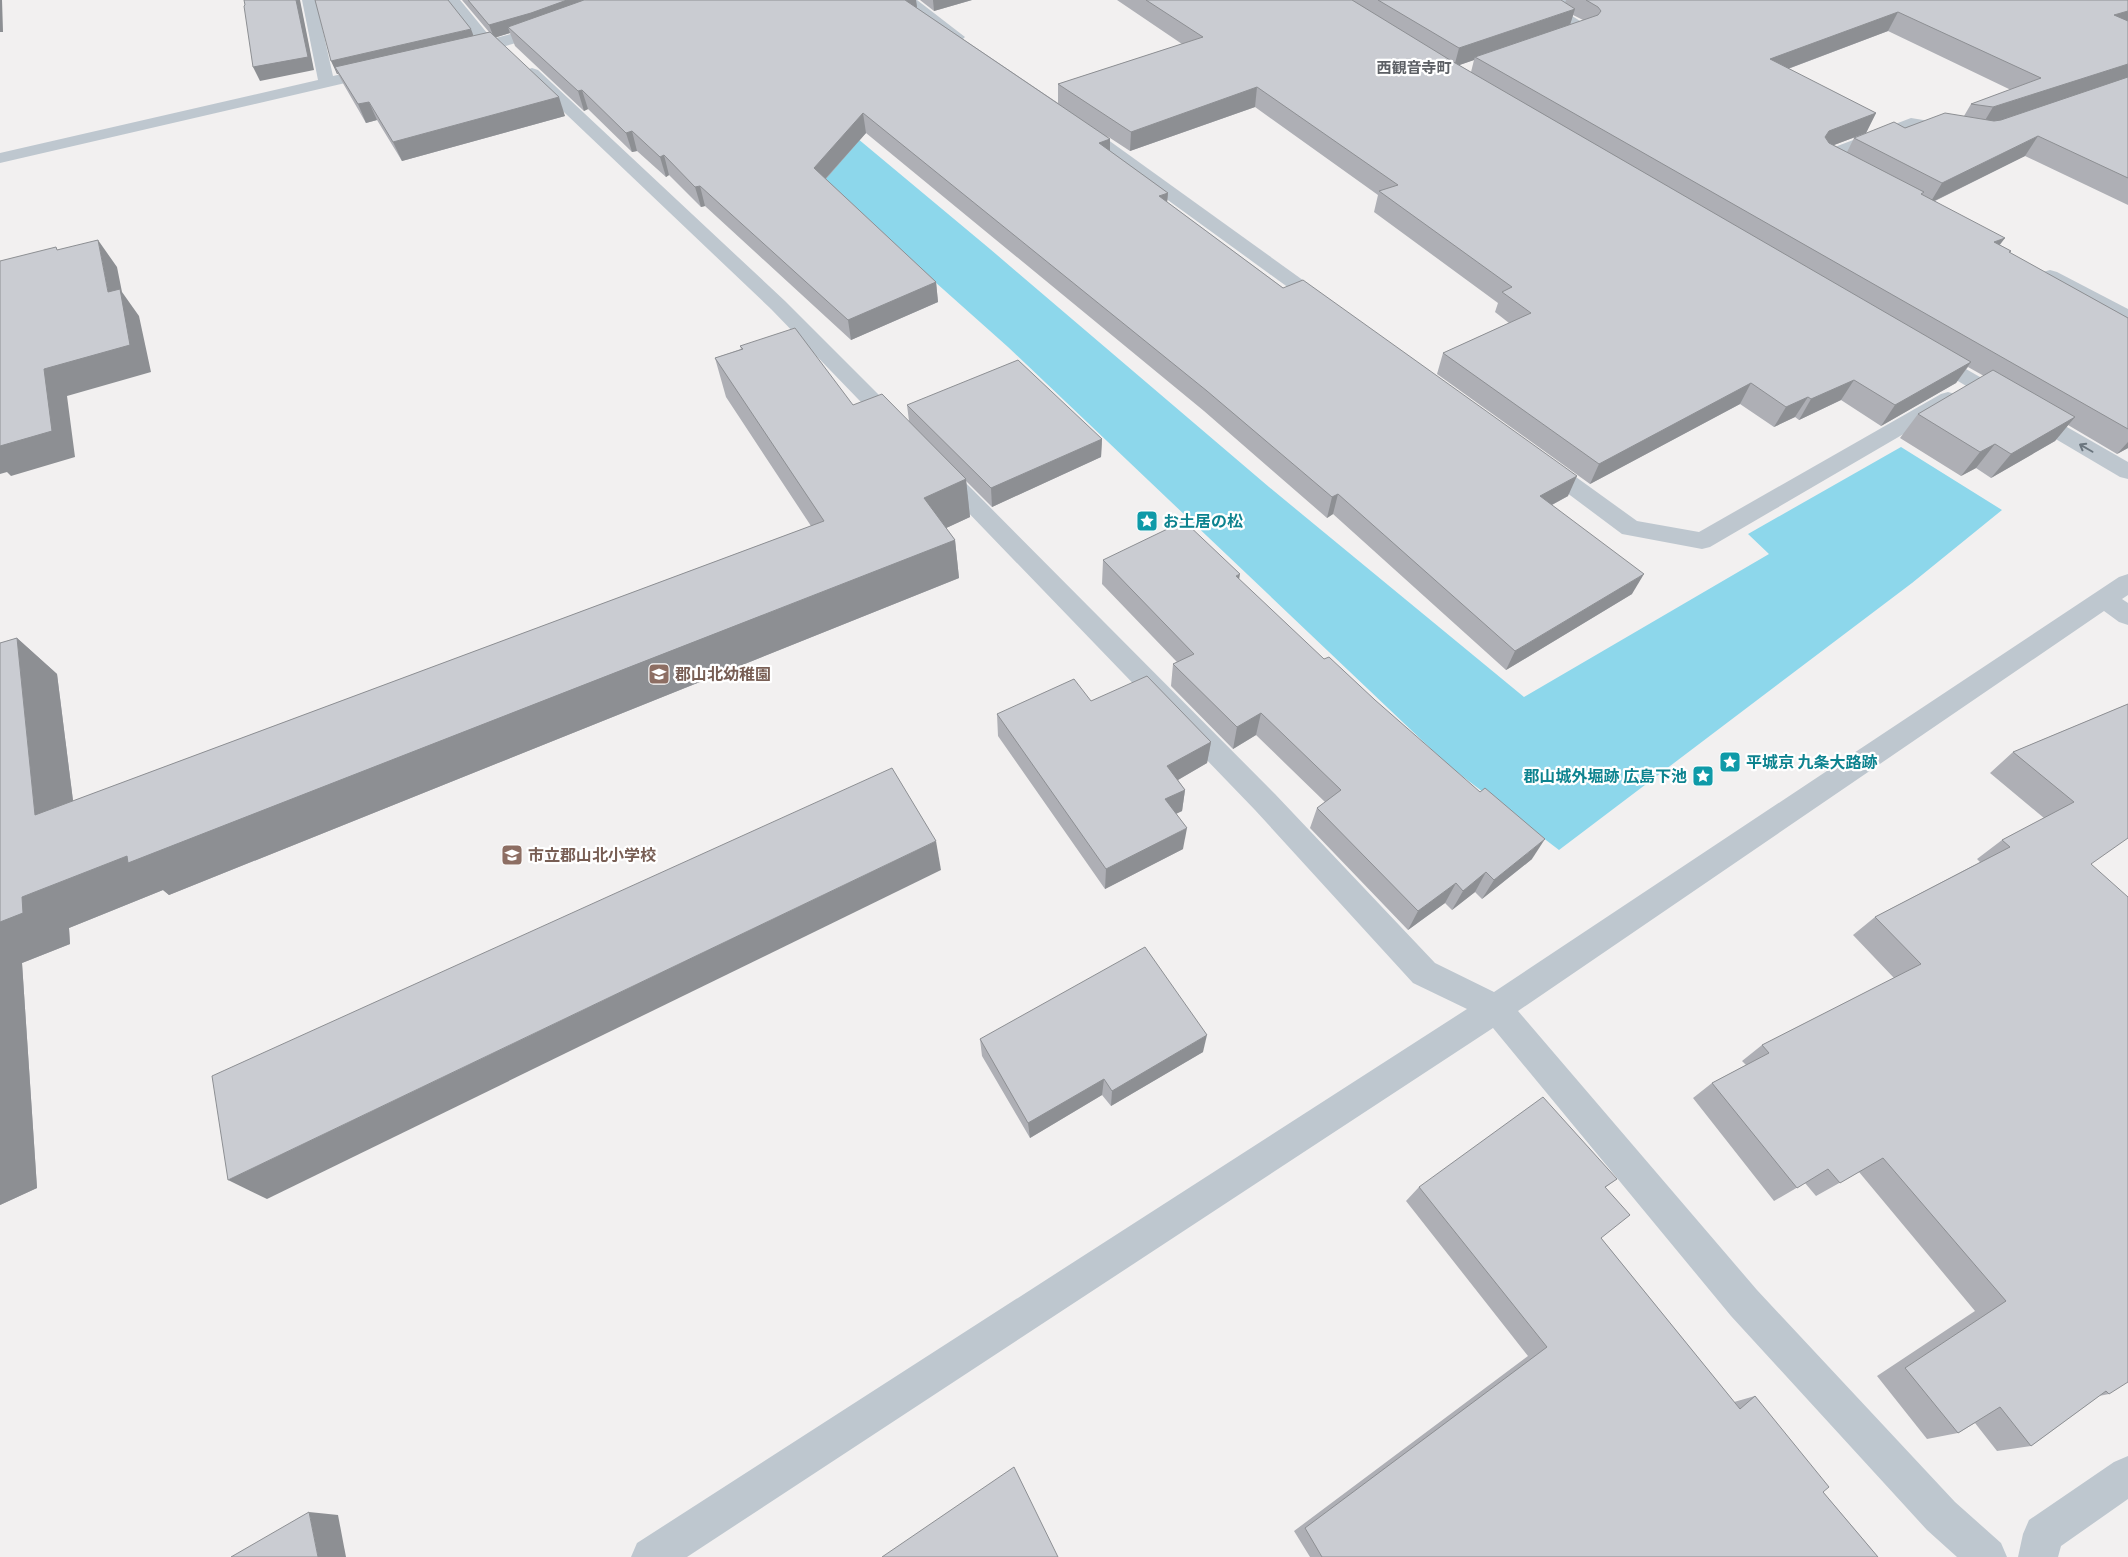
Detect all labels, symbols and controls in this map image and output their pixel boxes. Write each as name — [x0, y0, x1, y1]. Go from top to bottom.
district label: 西観音寺町 — [1376, 57, 1452, 78]
one-way arrow — [2079, 442, 2093, 452]
place icon: お土居の松 — [1135, 509, 1159, 533]
place label: お土居の松 — [1163, 510, 1243, 533]
school or university icon: 郡山北幼稚園 — [647, 662, 671, 686]
place label: 郡山北幼稚園 — [675, 663, 771, 686]
place icon: 平城京 九条大路跡 — [1718, 750, 1742, 774]
place label: 平城京 九条大路跡 — [1746, 751, 1877, 774]
place icon: 郡山城外堀跡 広島下池 — [1691, 764, 1715, 788]
place label: 郡山城外堀跡 広島下池 — [1524, 765, 1687, 788]
school or university icon: 市立郡山北小学校 — [500, 843, 524, 867]
place label: 市立郡山北小学校 — [528, 844, 656, 867]

